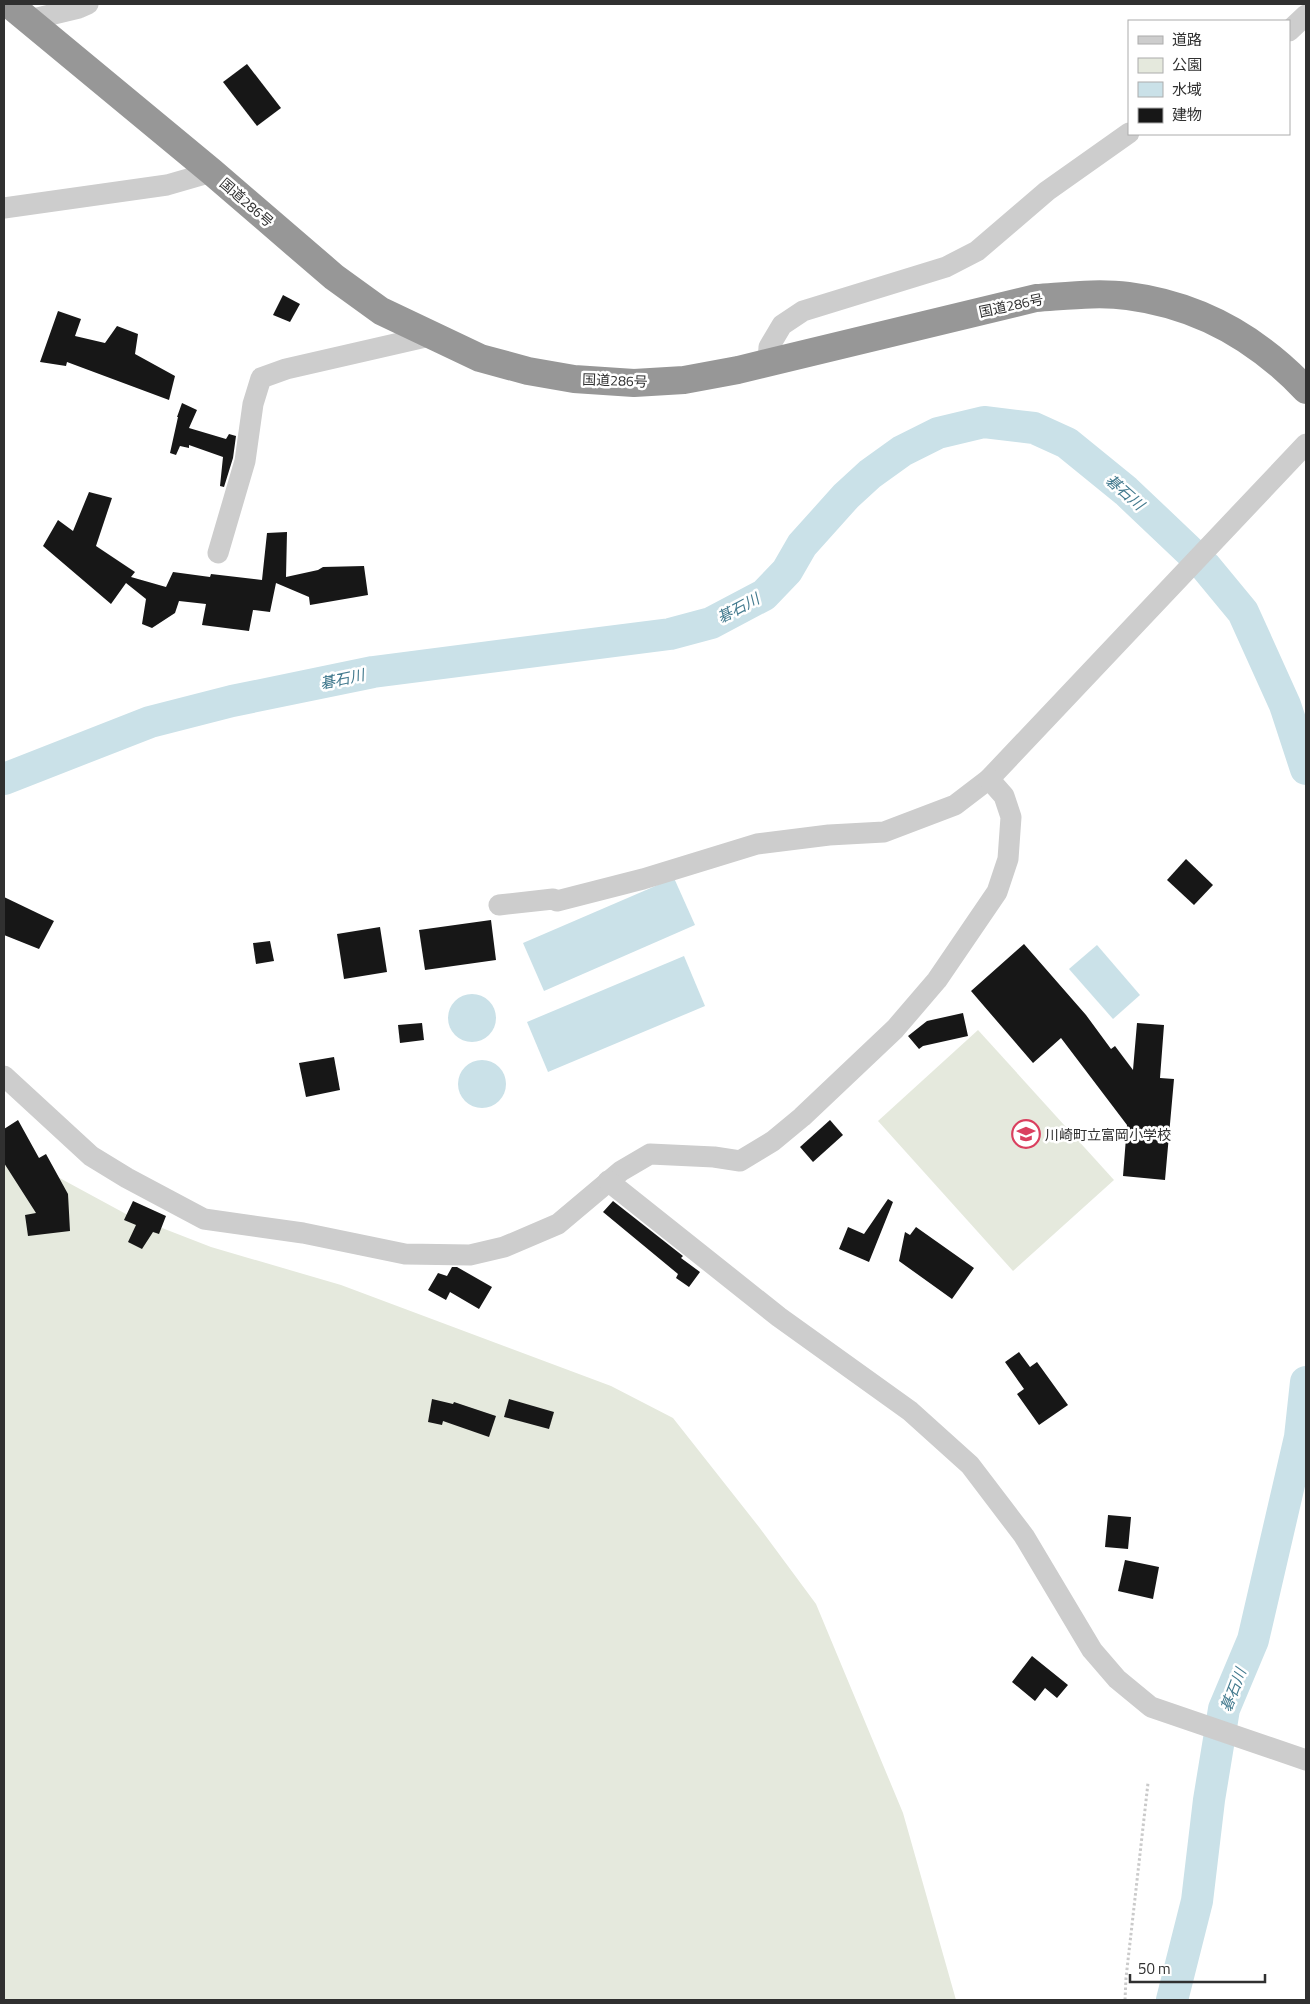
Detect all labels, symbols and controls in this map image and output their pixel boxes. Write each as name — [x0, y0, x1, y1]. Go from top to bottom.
legend — [1128, 20, 1290, 135]
text: 道路 — [1172, 28, 1202, 51]
text: 公園 — [1172, 53, 1202, 76]
text: 水域 — [1172, 78, 1202, 101]
text: 建物 — [1172, 103, 1202, 126]
street label: 国道286号 — [215, 173, 279, 231]
street label: 国道286号 — [977, 288, 1045, 322]
street label: 国道286号 — [582, 368, 648, 392]
water label: 碁石川 — [1100, 469, 1151, 517]
water label: 碁石川 — [713, 586, 765, 629]
water label: 碁石川 — [318, 663, 368, 695]
school or university icon: 川崎町立富岡小学校 — [1011, 1119, 1041, 1149]
place label: 川崎町立富岡小学校 — [1045, 1124, 1171, 1145]
water label: 碁石川 — [1214, 1663, 1253, 1715]
scale bar — [1130, 1952, 1265, 1984]
text: 50 m — [1138, 1957, 1171, 1980]

